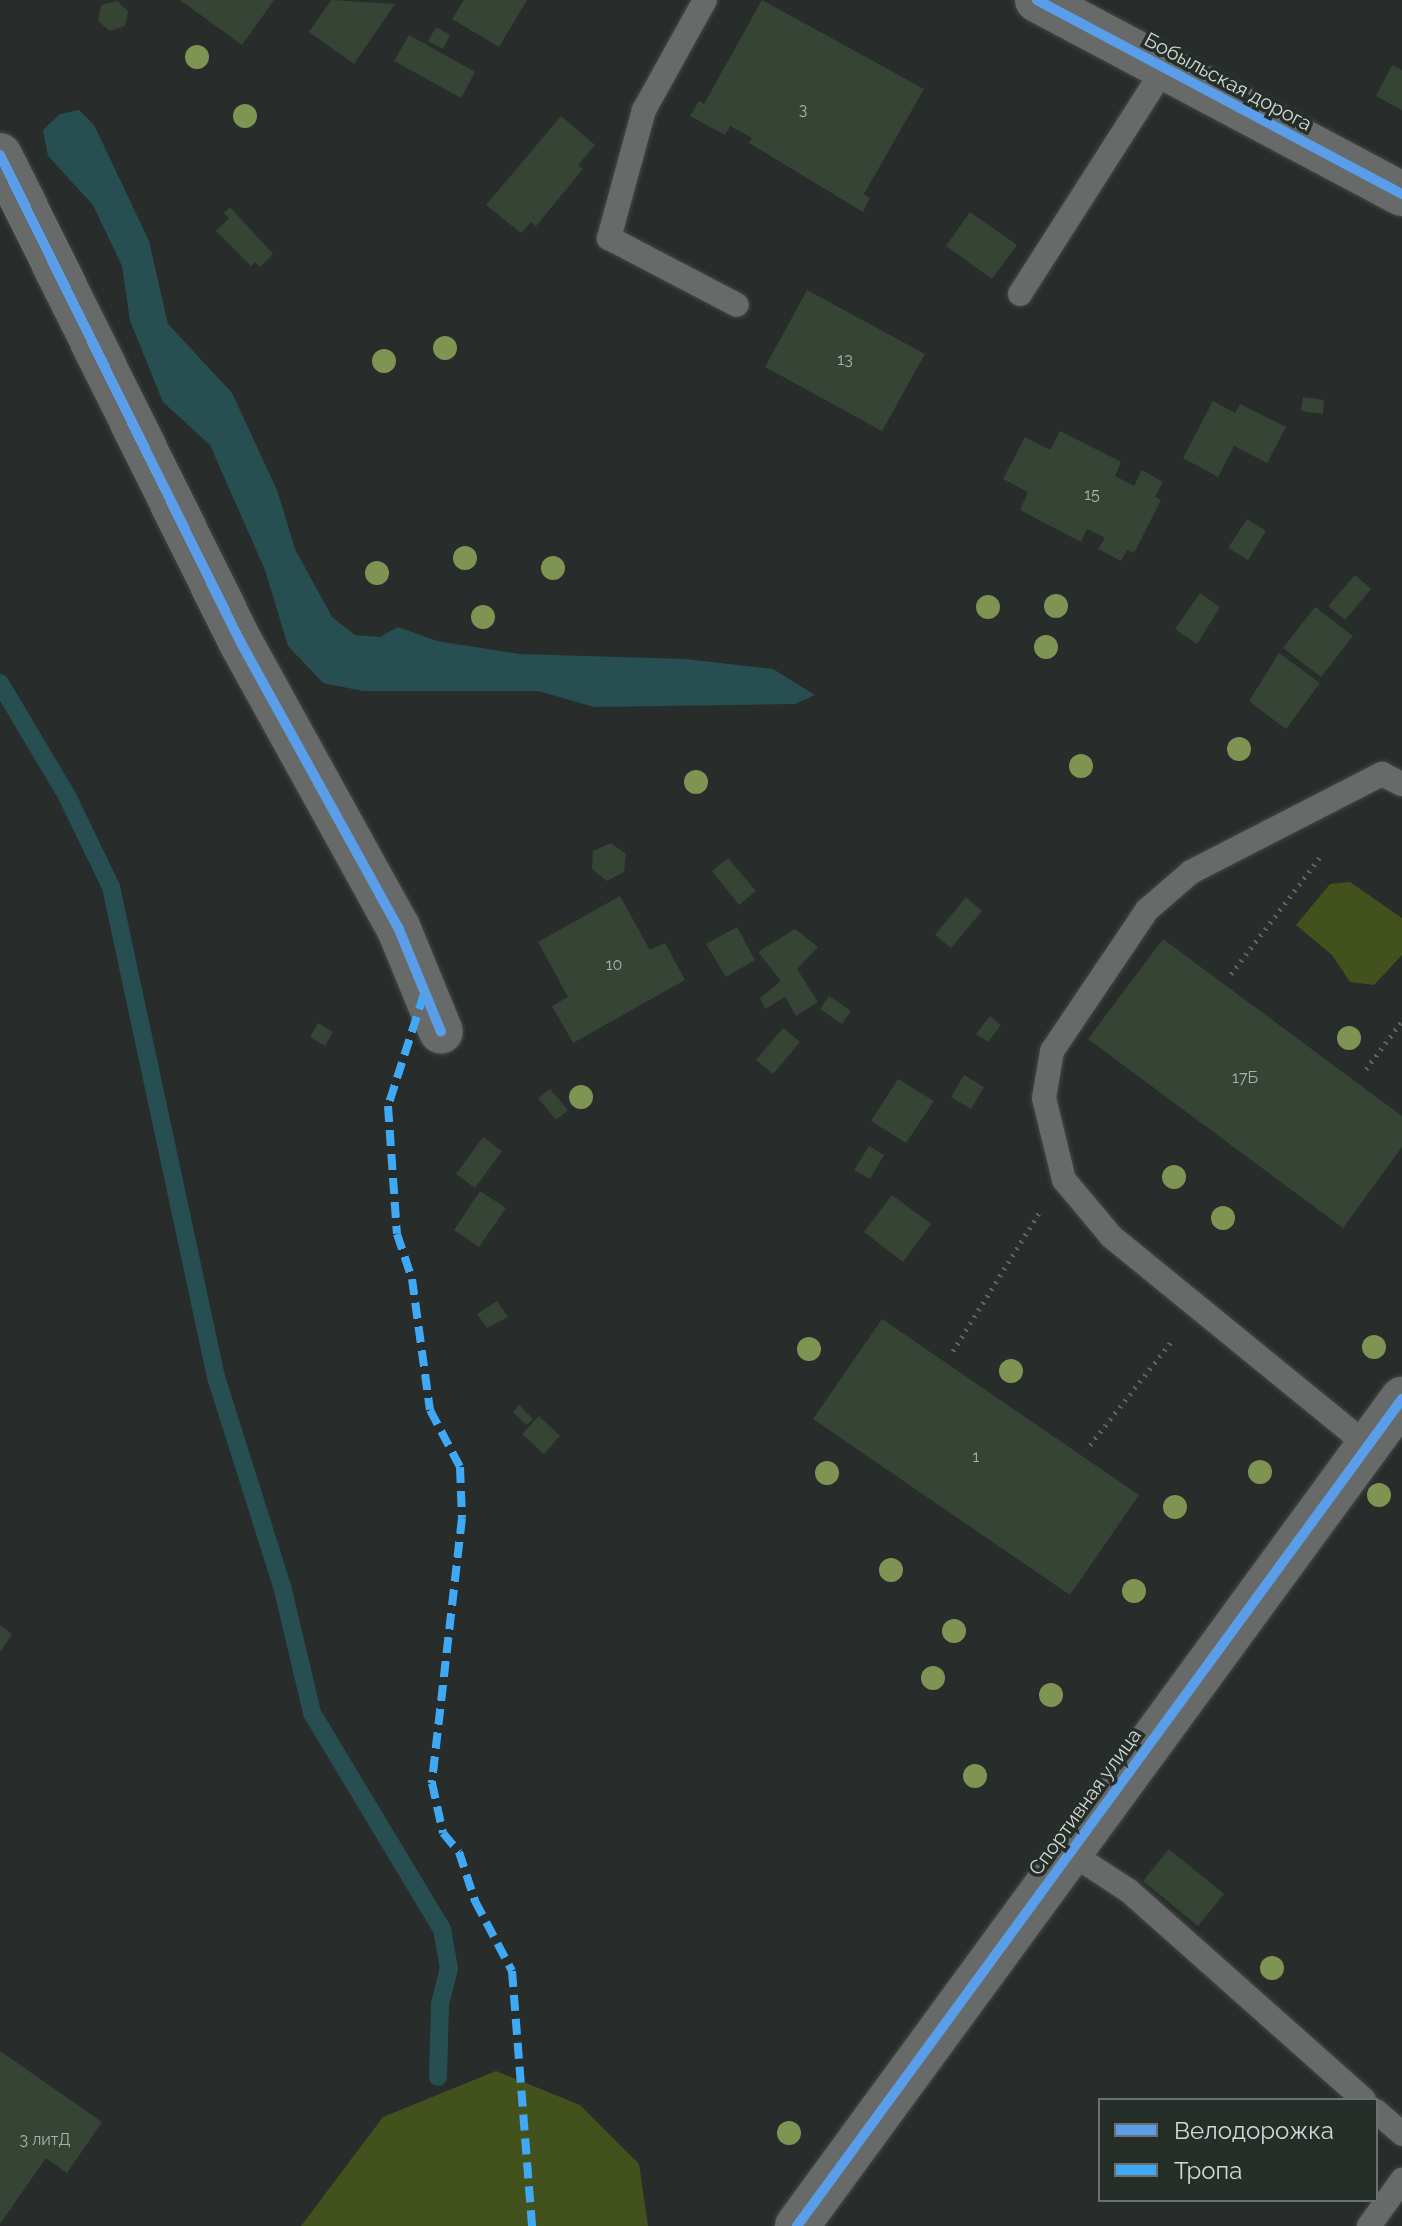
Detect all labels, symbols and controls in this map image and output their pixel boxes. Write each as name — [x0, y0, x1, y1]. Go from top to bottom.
street label: Бобыльская дорога — [1140, 28, 1316, 136]
house number: 3 — [799, 100, 807, 120]
house number: 13 — [837, 350, 853, 370]
house number: 15 — [1084, 485, 1100, 505]
house number: 10 — [606, 955, 622, 975]
house number: 17Б — [1232, 1068, 1258, 1088]
house number: 1 — [973, 1447, 979, 1467]
street label: Спортивная улица — [1024, 1724, 1146, 1880]
legend — [1098, 2098, 1378, 2202]
text: Велодорожка — [1174, 2116, 1334, 2145]
house number: 3 литД — [20, 2130, 70, 2150]
text: Тропа — [1174, 2156, 1242, 2185]

